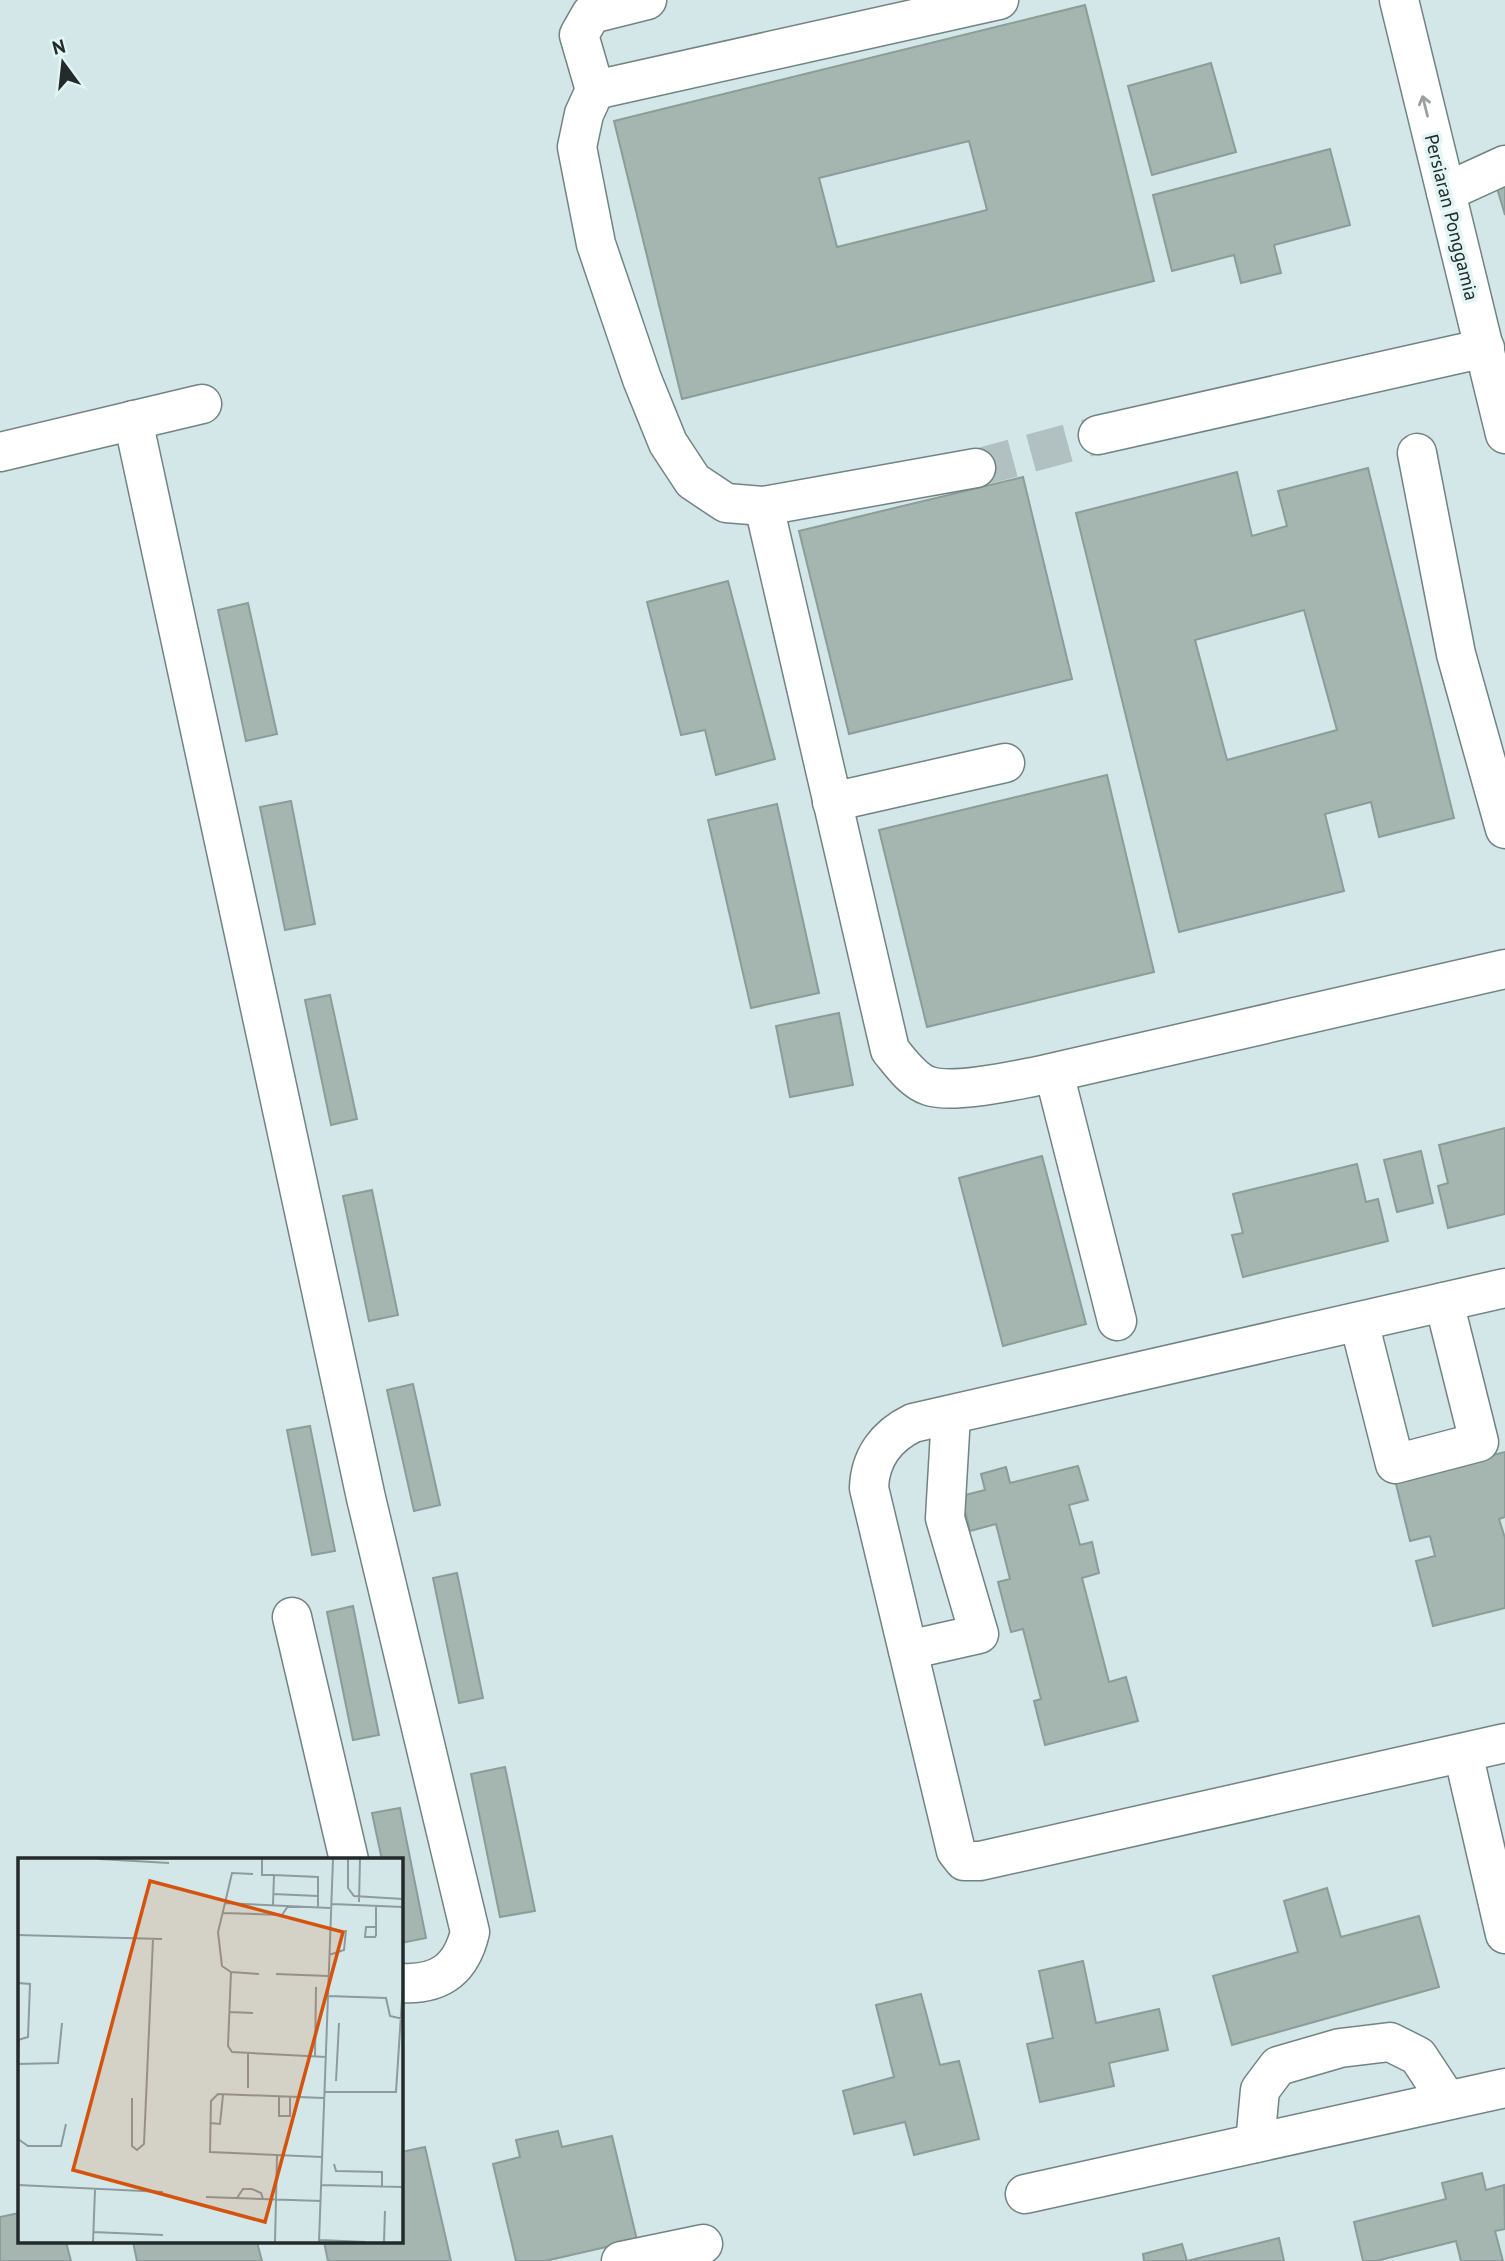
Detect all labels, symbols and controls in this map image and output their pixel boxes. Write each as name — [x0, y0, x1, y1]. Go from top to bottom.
north arrow — [28, 28, 98, 98]
text: N — [49, 33, 68, 60]
one-way arrow — [1418, 95, 1431, 118]
street label: Persiaran Ponggamia — [1420, 132, 1484, 302]
inset map — [18, 1858, 402, 2244]

